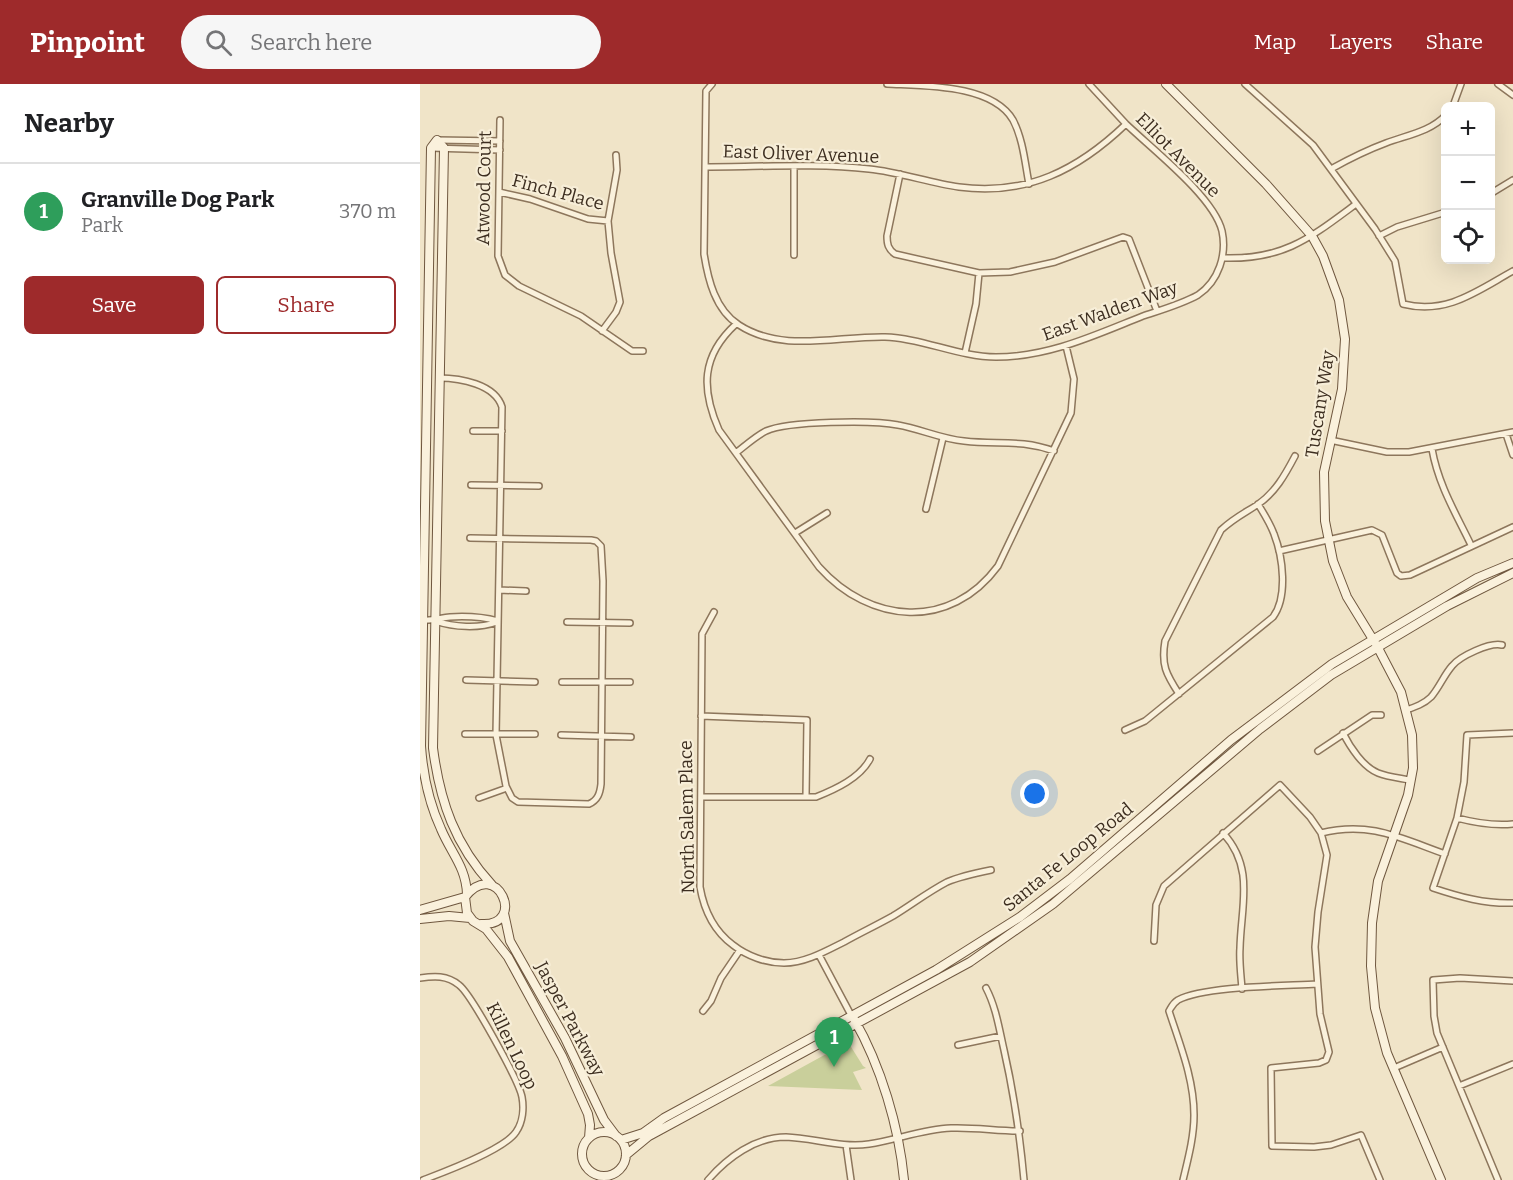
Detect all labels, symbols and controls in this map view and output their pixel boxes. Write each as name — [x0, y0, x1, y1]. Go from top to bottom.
search box — [181, 15, 601, 69]
text: Pinpoint — [30, 26, 145, 59]
icon: search — [202, 26, 235, 59]
text: Search here — [250, 29, 372, 56]
text: Map — [1254, 29, 1296, 55]
text: Layers — [1329, 29, 1393, 55]
text: Share — [1426, 29, 1483, 55]
map controls — [1441, 102, 1495, 264]
button: + — [1441, 102, 1495, 156]
text: Nearby — [24, 108, 114, 139]
street label: Elliot Avenue — [1131, 108, 1225, 202]
street label: Atwood Court — [472, 130, 496, 246]
street label: East Oliver Avenue — [722, 140, 880, 168]
button: − — [1441, 156, 1495, 210]
street label: Finch Place — [510, 169, 606, 215]
text: Granville Dog Park — [81, 186, 274, 213]
text: 1 — [39, 199, 48, 223]
text: 370 m — [339, 199, 396, 223]
button: locate — [1441, 210, 1495, 264]
text: Park — [81, 213, 123, 237]
button: Save — [24, 276, 204, 334]
button: Share — [216, 276, 396, 334]
street label: East Walden Way — [1039, 276, 1181, 346]
street label: Tuscany Way — [1301, 348, 1339, 459]
street label: North Salem Place — [675, 740, 699, 894]
your location — [1020, 779, 1049, 808]
street label: Santa Fe Loop Road — [998, 798, 1138, 916]
street label: Jasper Parkway — [530, 957, 610, 1081]
street label: Killen Loop — [481, 999, 543, 1093]
pin: 1 — [814, 1018, 854, 1067]

